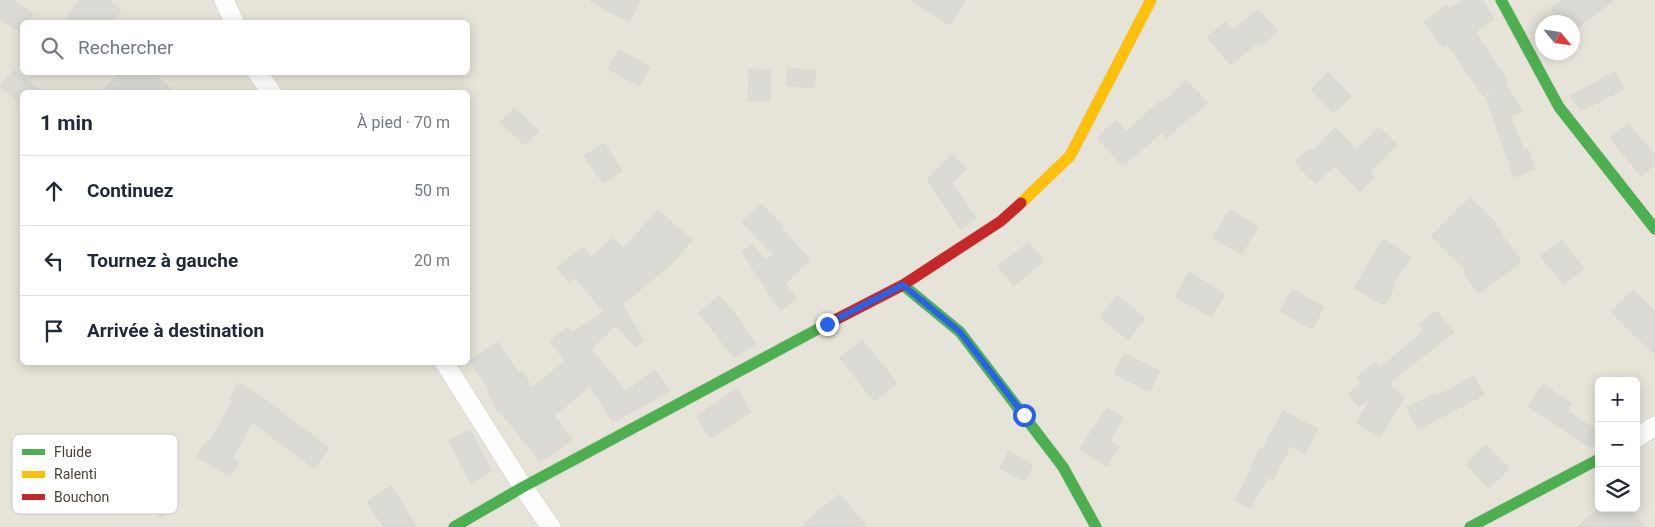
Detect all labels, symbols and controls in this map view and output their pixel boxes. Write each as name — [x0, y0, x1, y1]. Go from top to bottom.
north arrow — [1535, 15, 1580, 60]
search box — [20, 20, 470, 75]
icon: search — [38, 34, 66, 62]
text: Rechercher — [78, 36, 173, 59]
text: 1 min — [40, 111, 93, 135]
text: À pied · 70 m — [357, 113, 450, 132]
icon: ahead — [40, 177, 68, 205]
text: Continuez — [87, 179, 173, 202]
text: 50 m — [414, 181, 450, 200]
icon: left — [40, 247, 68, 275]
text: Tournez à gauche — [87, 249, 238, 272]
text: 20 m — [414, 251, 450, 270]
route end — [816, 313, 839, 336]
icon: arrive — [40, 317, 68, 345]
text: Arrivée à destination — [87, 319, 264, 342]
map controls — [1595, 377, 1640, 512]
button: + — [1595, 377, 1640, 422]
route start — [1013, 404, 1036, 427]
button: − — [1595, 422, 1640, 467]
legend — [12, 434, 178, 514]
text: Fluide — [54, 444, 92, 460]
text: Ralenti — [54, 466, 97, 482]
button: layers — [1595, 467, 1640, 512]
text: Bouchon — [54, 489, 109, 505]

